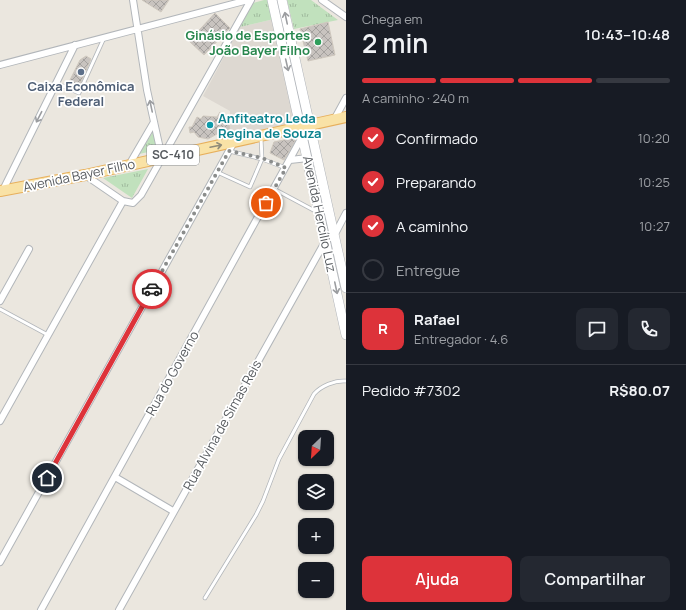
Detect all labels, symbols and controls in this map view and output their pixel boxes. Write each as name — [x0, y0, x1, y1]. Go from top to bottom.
text: Chega em — [362, 10, 423, 28]
one-way arrow — [281, 12, 289, 25]
text: 10:43–10:48 — [585, 24, 670, 45]
text: 2 min — [362, 25, 428, 61]
place label: Ginásio de Esportes João Bayer Filho — [185, 26, 310, 59]
marker: Ginásio de Esportes João Bayer Filho — [313, 37, 323, 47]
one-way arrow — [283, 59, 291, 72]
marker: Caixa Econômica Federal — [76, 67, 86, 77]
place label: Caixa Econômica Federal — [28, 77, 134, 110]
text: A caminho · 240 m — [362, 89, 469, 107]
one-way arrow — [146, 100, 154, 113]
place label: Anfiteatro Leda Regina de Souza — [218, 109, 321, 142]
one-way arrow — [35, 111, 42, 123]
marker: Anfiteatro Leda Regina de Souza — [205, 120, 215, 130]
icon: check — [362, 127, 384, 149]
text: Confirmado — [396, 128, 478, 149]
text: 10:20 — [638, 129, 670, 147]
one-way arrow — [210, 142, 223, 150]
road number: SC-410 — [147, 145, 199, 165]
street label: Avenida Bayer Filho — [21, 154, 137, 196]
street label: Avenida Hercílio Luz — [299, 154, 341, 274]
icon: check — [362, 171, 384, 193]
text: Preparando — [396, 172, 476, 193]
text: 10:25 — [638, 173, 670, 191]
pin — [249, 186, 283, 220]
icon: bag — [255, 192, 277, 214]
icon: check — [362, 215, 384, 237]
text: A caminho — [396, 216, 468, 237]
text: 10:27 — [639, 217, 670, 235]
text: Entregue — [396, 260, 460, 281]
courier — [132, 269, 172, 309]
icon: car — [141, 278, 163, 300]
one-way arrow — [332, 281, 340, 294]
button: chat — [576, 308, 618, 350]
button: phone — [628, 308, 670, 350]
text: Rafael — [414, 309, 460, 330]
text: R — [378, 318, 388, 339]
street label: Rua do Governo — [141, 327, 203, 419]
text: Entregador · 4.6 — [414, 330, 508, 348]
street label: Rua Alvina de Simas Reis — [179, 356, 265, 493]
text: Pedido #7302 — [362, 380, 460, 401]
text: R$80.07 — [609, 380, 670, 401]
north arrow — [298, 430, 334, 466]
map controls — [298, 430, 334, 598]
pin — [30, 461, 64, 495]
icon: home — [36, 467, 58, 489]
button: layers — [298, 474, 334, 510]
button: + — [298, 518, 334, 554]
button: Ajuda — [362, 556, 512, 602]
button: Compartilhar — [520, 556, 670, 602]
button: − — [298, 562, 334, 598]

